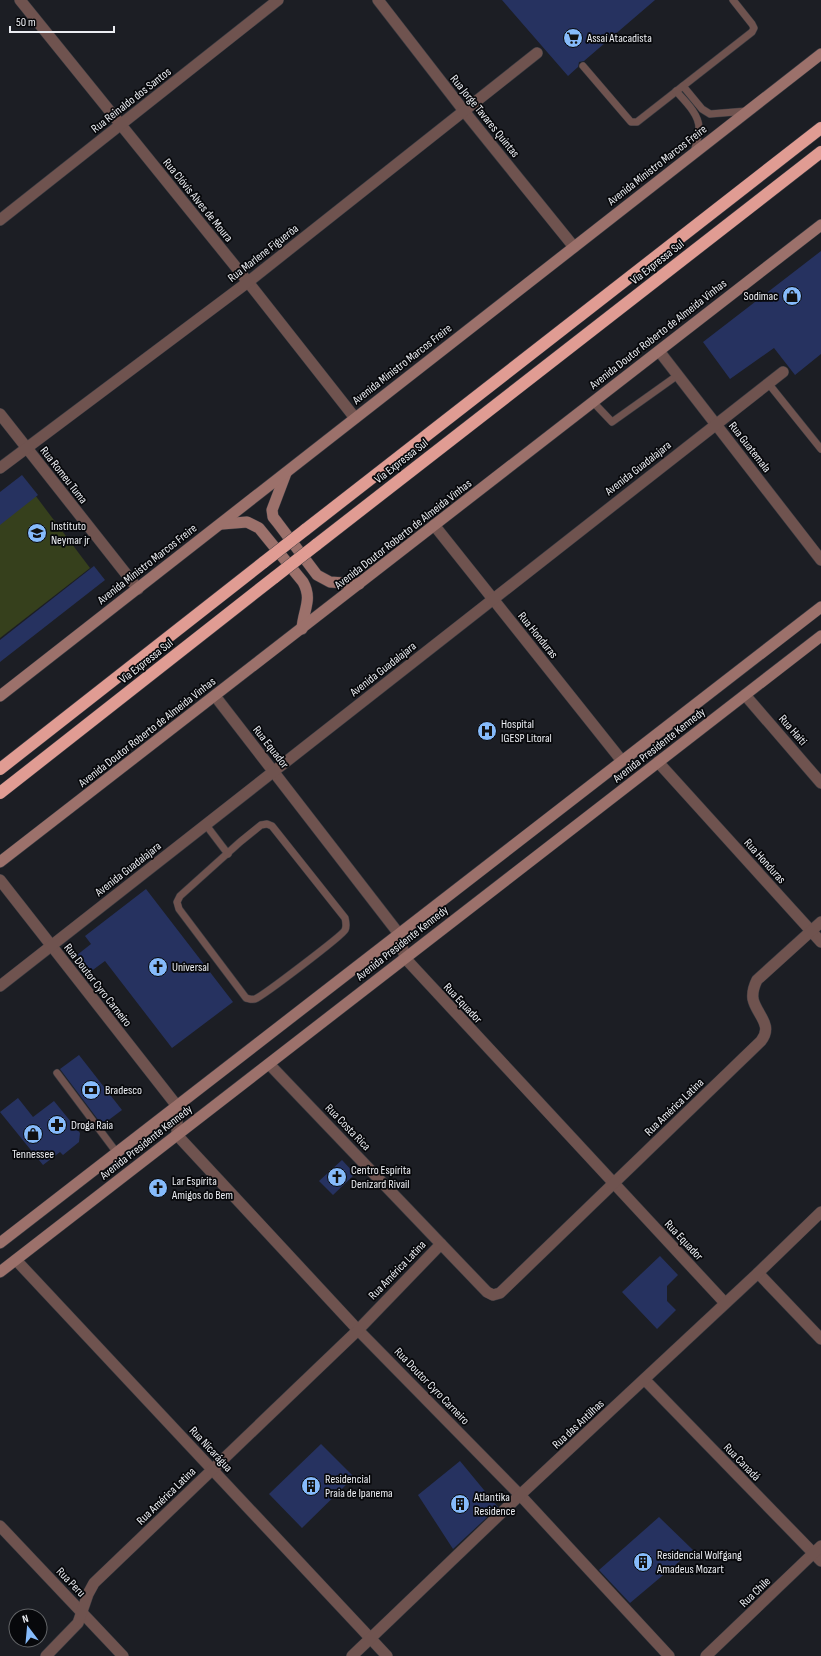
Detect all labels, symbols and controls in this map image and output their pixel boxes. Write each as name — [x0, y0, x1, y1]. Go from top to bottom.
scale bar — [10, 8, 114, 34]
text: 50 m — [16, 15, 36, 30]
supermarket icon: Assaí Atacadista — [562, 27, 584, 49]
place label: Assaí Atacadista — [586, 31, 652, 46]
street label: Rua Reinaldo dos Santos — [88, 64, 174, 136]
street label: Rua Jorge Tavares Quintas — [447, 72, 523, 161]
street label: Avenida Ministro Marcos Freire — [604, 122, 710, 209]
street label: Rua Clóvis Alves de Moura — [159, 156, 236, 245]
street label: Rua Marlene Figuerôa — [225, 221, 302, 286]
street label: Via Expressa Sul — [627, 237, 687, 288]
street label: Avenida Doutor Roberto de Almeida Vinhas — [586, 276, 730, 393]
shop icon: Sodimac — [781, 285, 803, 307]
place label: Sodimac — [744, 289, 778, 304]
street label: Avenida Ministro Marcos Freire — [349, 321, 455, 408]
street label: Rua Guatemala — [725, 419, 774, 476]
street label: Via Expressa Sul — [371, 436, 431, 487]
street label: Avenida Guadalajara — [601, 438, 675, 500]
street label: Rua Romeu Tuma — [37, 444, 91, 507]
street label: Avenida Doutor Roberto de Almeida Vinhas — [331, 476, 475, 593]
place label: Instituto Neymar jr — [51, 519, 90, 548]
street label: Avenida Ministro Marcos Freire — [94, 521, 200, 608]
school or university icon: Instituto Neymar jr — [26, 522, 48, 544]
street label: Rua Honduras — [514, 609, 561, 662]
street label: Via Expressa Sul — [116, 636, 176, 687]
street label: Avenida Guadalajara — [346, 639, 420, 701]
street label: Avenida Doutor Roberto de Almeida Vinhas — [75, 674, 219, 791]
street label: Avenida Presidente Kennedy — [609, 704, 709, 787]
street label: Rua Haiti — [775, 712, 810, 749]
place label: Hospital IGESP Litoral — [501, 717, 552, 746]
hospital icon: Hospital IGESP Litoral — [476, 720, 498, 742]
street label: Rua Equador — [249, 723, 292, 772]
street label: Rua Honduras — [740, 836, 789, 887]
street label: Avenida Guadalajara — [91, 839, 165, 901]
street label: Avenida Presidente Kennedy — [352, 902, 452, 985]
street label: Rua Doutor Cyro Carneiro — [60, 941, 135, 1030]
church icon: Universal — [147, 956, 169, 978]
place label: Universal — [172, 960, 209, 975]
street label: Rua Equador — [440, 980, 486, 1027]
street label: Rua América Latina — [642, 1075, 707, 1139]
bank icon: Bradesco — [80, 1079, 102, 1101]
place label: Bradesco — [105, 1083, 142, 1098]
street label: Avenida Presidente Kennedy — [96, 1101, 196, 1184]
street label: Rua Costa Rica — [322, 1101, 374, 1154]
pharmacy icon: Droga Raia — [46, 1114, 68, 1136]
place label: Droga Raia — [71, 1118, 114, 1133]
shop icon: Tennessee — [22, 1123, 44, 1145]
place label: Tennessee — [12, 1147, 54, 1162]
place label: Centro Espírita Denizard Rivail — [351, 1163, 411, 1192]
church icon: Centro Espírita Denizard Rivail — [326, 1166, 348, 1188]
place label: Lar Espírita Amigos do Bem — [171, 1174, 233, 1203]
church icon: Lar Espírita Amigos do Bem — [147, 1177, 169, 1199]
street label: Rua Equador — [661, 1217, 707, 1264]
street label: Rua América Latina — [365, 1237, 430, 1303]
street label: Rua Doutor Cyro Carneiro — [391, 1345, 472, 1428]
street label: Rua das Antilhas — [549, 1396, 607, 1452]
street label: Rua Nicarágua — [186, 1423, 236, 1476]
street label: Rua Canadá — [720, 1440, 764, 1485]
street label: Rua América Latina — [134, 1464, 199, 1528]
place label: Residencial Praia de Ipanema — [325, 1472, 393, 1501]
building icon: Residencial Praia de Ipanema — [300, 1475, 322, 1497]
place label: Atlantika Residence — [473, 1490, 515, 1519]
building icon: Atlantika Residence — [449, 1493, 471, 1515]
place label: Residencial Wolfgang Amadeus Mozart — [656, 1548, 742, 1577]
building icon: Residencial Wolfgang Amadeus Mozart — [632, 1551, 654, 1573]
street label: Rua Peru — [53, 1564, 88, 1600]
street label: Rua Chile — [737, 1574, 774, 1611]
north arrow — [8, 1608, 48, 1648]
text: N — [21, 1612, 30, 1626]

